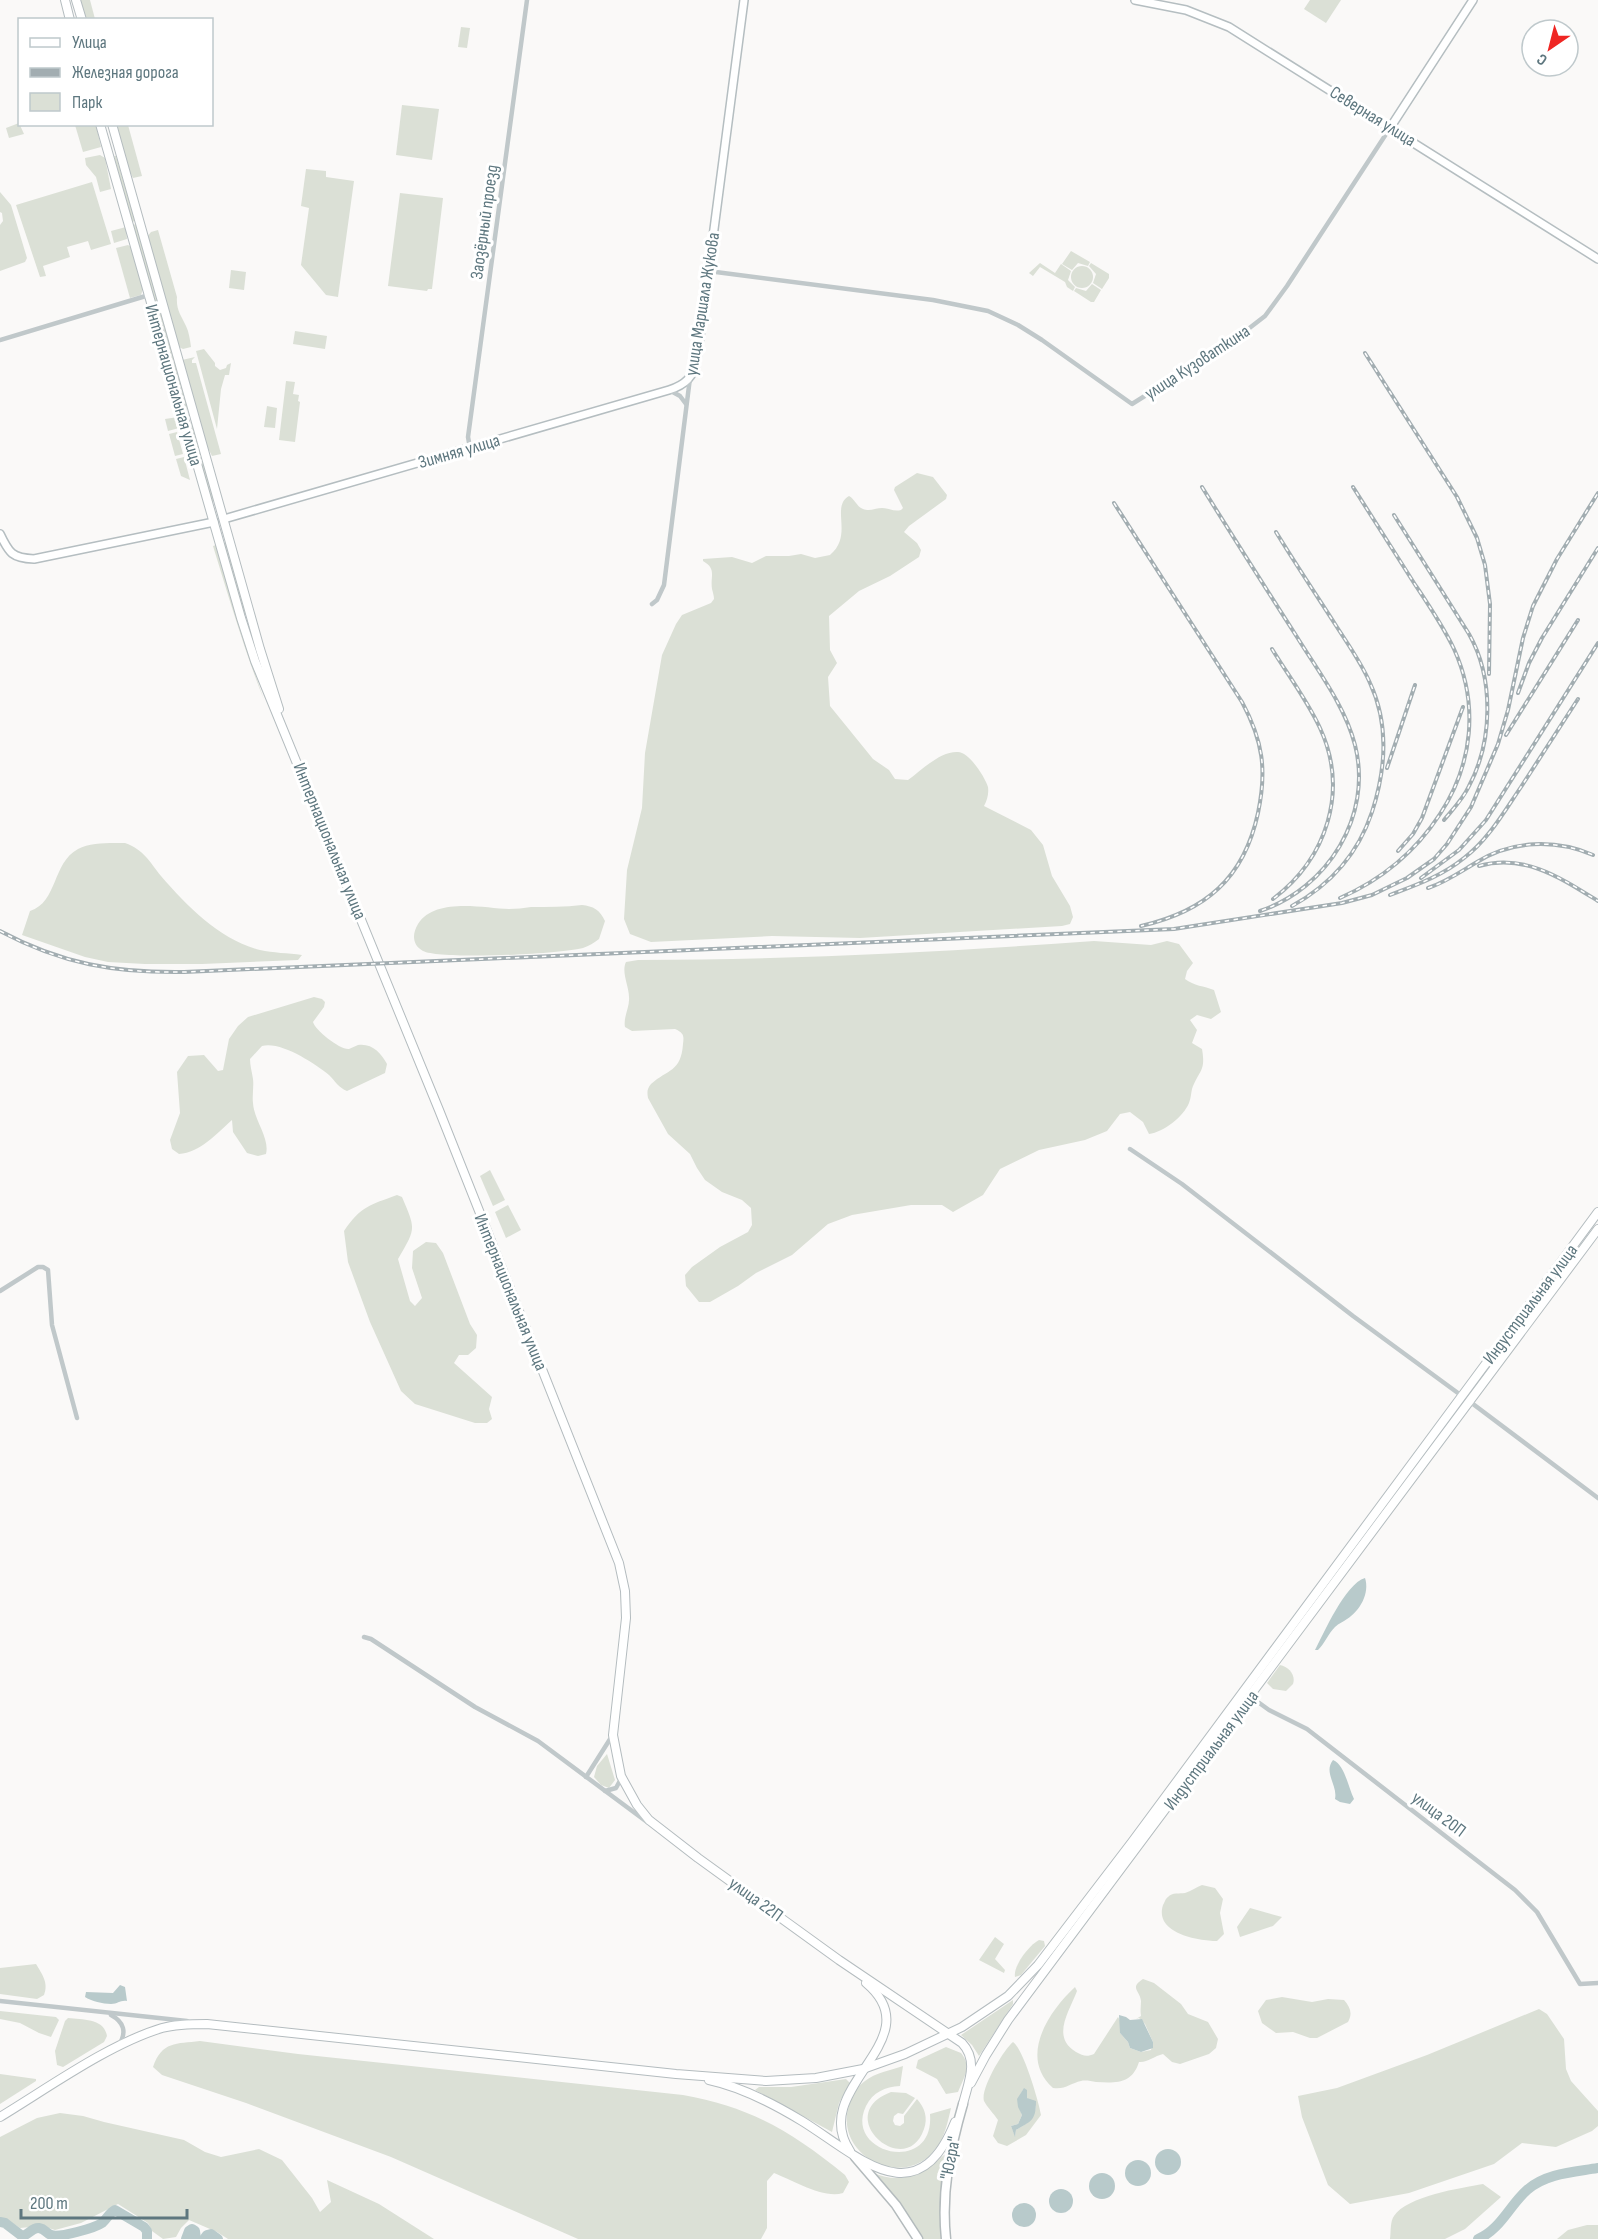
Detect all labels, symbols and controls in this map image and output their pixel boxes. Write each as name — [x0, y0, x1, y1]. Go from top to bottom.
legend — [18, 18, 213, 126]
north arrow — [1520, 18, 1580, 78]
text: Улица — [72, 32, 107, 53]
text: С — [1533, 49, 1551, 69]
text: Железная дорога — [72, 62, 179, 83]
street label: Северная улица — [1326, 82, 1420, 151]
text: Парк — [72, 92, 103, 113]
street label: Заозёрный проезд — [466, 163, 503, 281]
street label: улица Маршала Жукова — [681, 231, 724, 377]
street label: Интернациональная улица — [140, 302, 207, 468]
street label: улица Кузоваткина — [1141, 321, 1254, 404]
street label: Зимняя улица — [416, 430, 502, 473]
street label: Интернациональная улица — [288, 760, 371, 923]
street label: Интернациональная улица — [469, 1211, 552, 1374]
street label: Индустриальная улица — [1479, 1240, 1582, 1368]
street label: Индустриальная улица — [1160, 1686, 1263, 1814]
street label: улица 20П — [1407, 1787, 1470, 1842]
street label: улица 22П — [724, 1873, 787, 1926]
street label: "Югра" — [936, 2135, 965, 2181]
scale bar — [21, 2182, 188, 2220]
text: 200 m — [30, 2193, 68, 2214]

